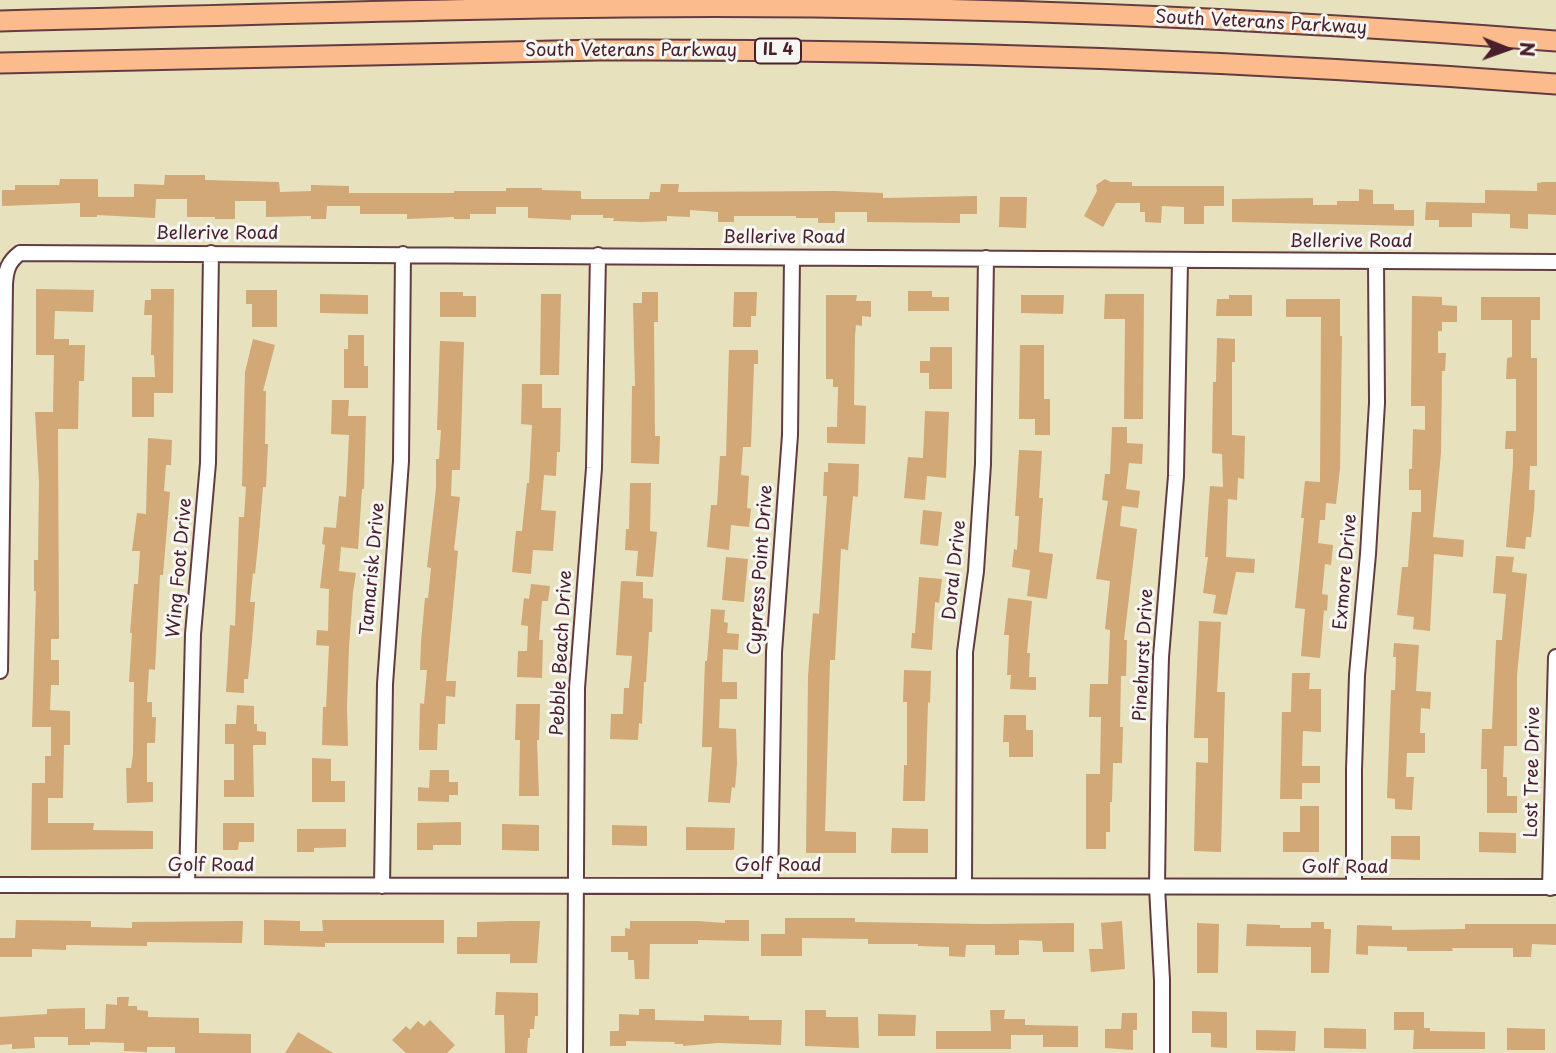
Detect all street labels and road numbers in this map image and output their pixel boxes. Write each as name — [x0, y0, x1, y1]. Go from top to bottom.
street label: South Veterans Parkway — [1155, 7, 1367, 39]
road number: IL 4 — [755, 38, 801, 64]
street label: South Veterans Parkway — [525, 40, 737, 62]
street label: Bellerive Road — [156, 223, 278, 245]
street label: Bellerive Road — [723, 227, 845, 249]
street label: Bellerive Road — [1290, 231, 1412, 253]
street label: Cypress Point Drive — [744, 484, 778, 656]
street label: Wing Foot Drive — [163, 497, 197, 639]
street label: Tamarisk Drive — [356, 502, 390, 636]
street label: Exmore Drive — [1330, 513, 1362, 631]
street label: Doral Drive — [939, 519, 971, 621]
street label: Pebble Beach Drive — [547, 570, 577, 736]
street label: Pinehurst Drive — [1130, 588, 1158, 722]
street label: Lost Tree Drive — [1521, 706, 1545, 838]
street label: Golf Road — [167, 855, 255, 877]
street label: Golf Road — [734, 855, 822, 877]
street label: Golf Road — [1301, 857, 1389, 879]

